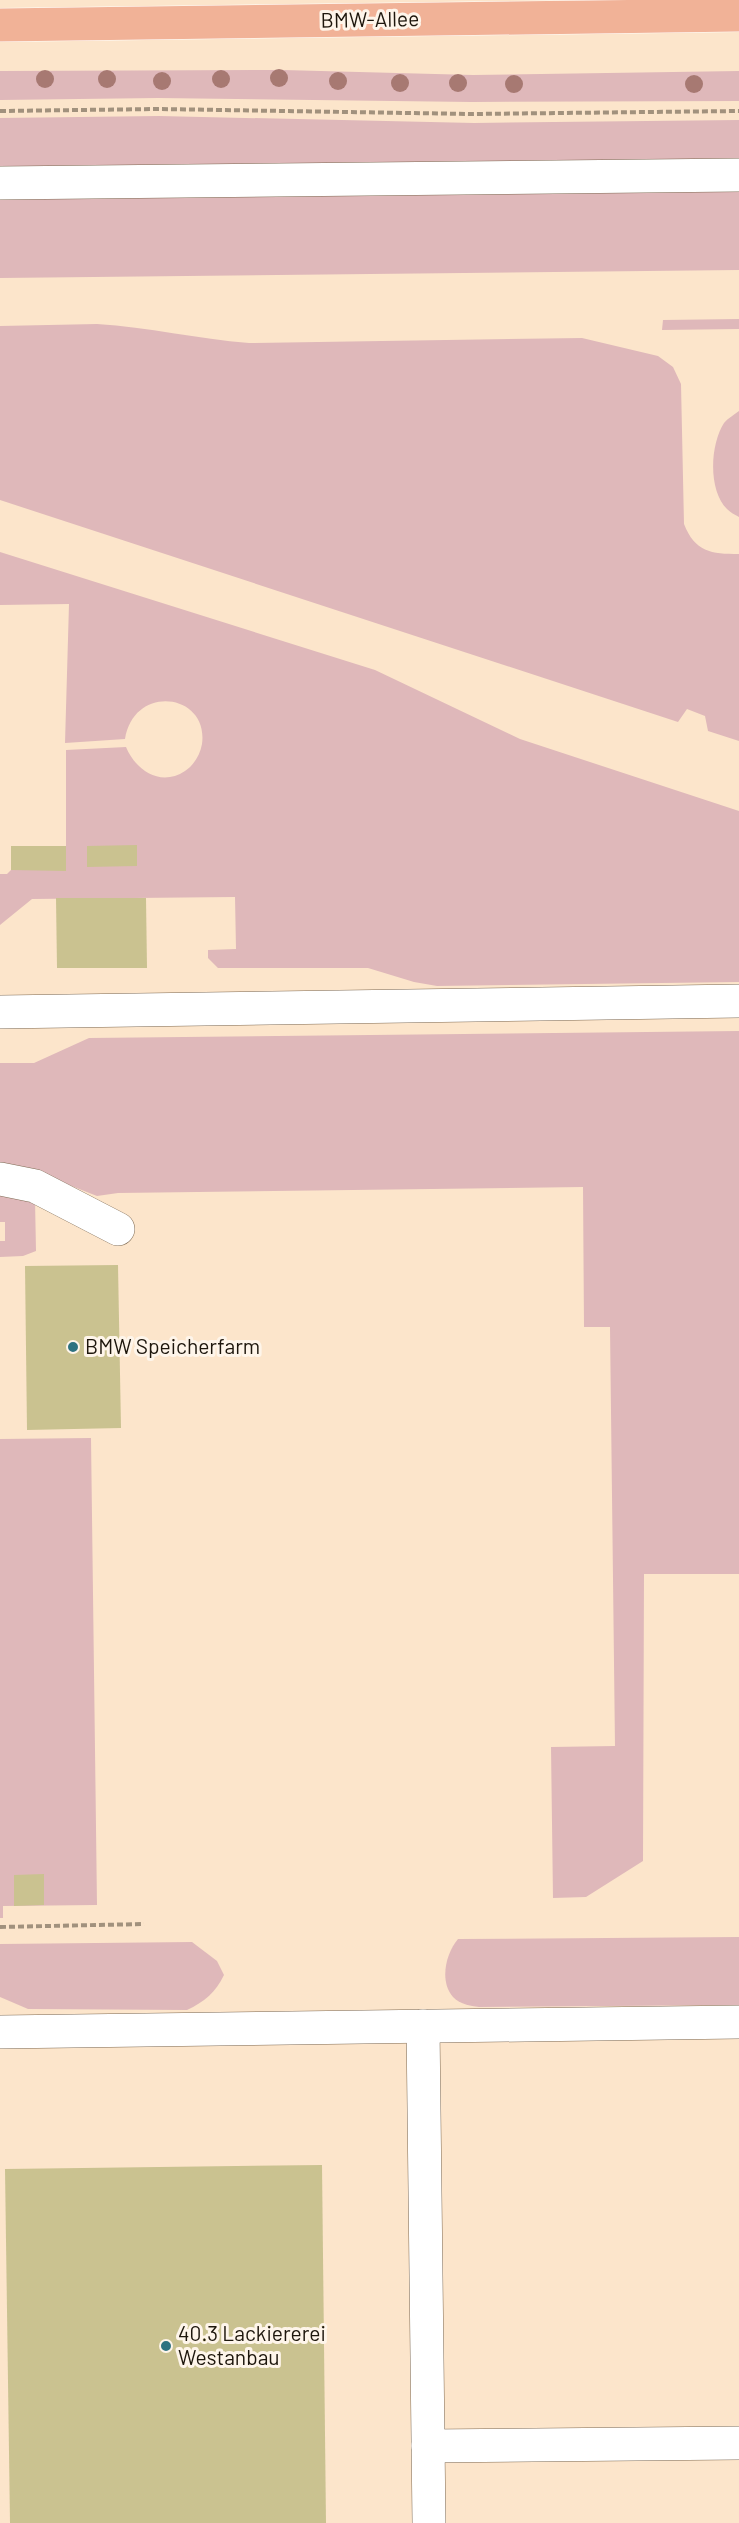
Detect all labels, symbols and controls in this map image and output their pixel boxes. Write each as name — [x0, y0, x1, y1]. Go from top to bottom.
street label: BMW-Allee — [320, 5, 420, 32]
place label: BMW Speicherfarm — [85, 1333, 260, 1358]
marker: BMW Speicherfarm — [66, 1340, 80, 1354]
place label: 40.3 Lackiererei Westanbau — [178, 2320, 326, 2369]
marker: 40.3 Lackiererei Westanbau — [159, 2339, 173, 2353]

